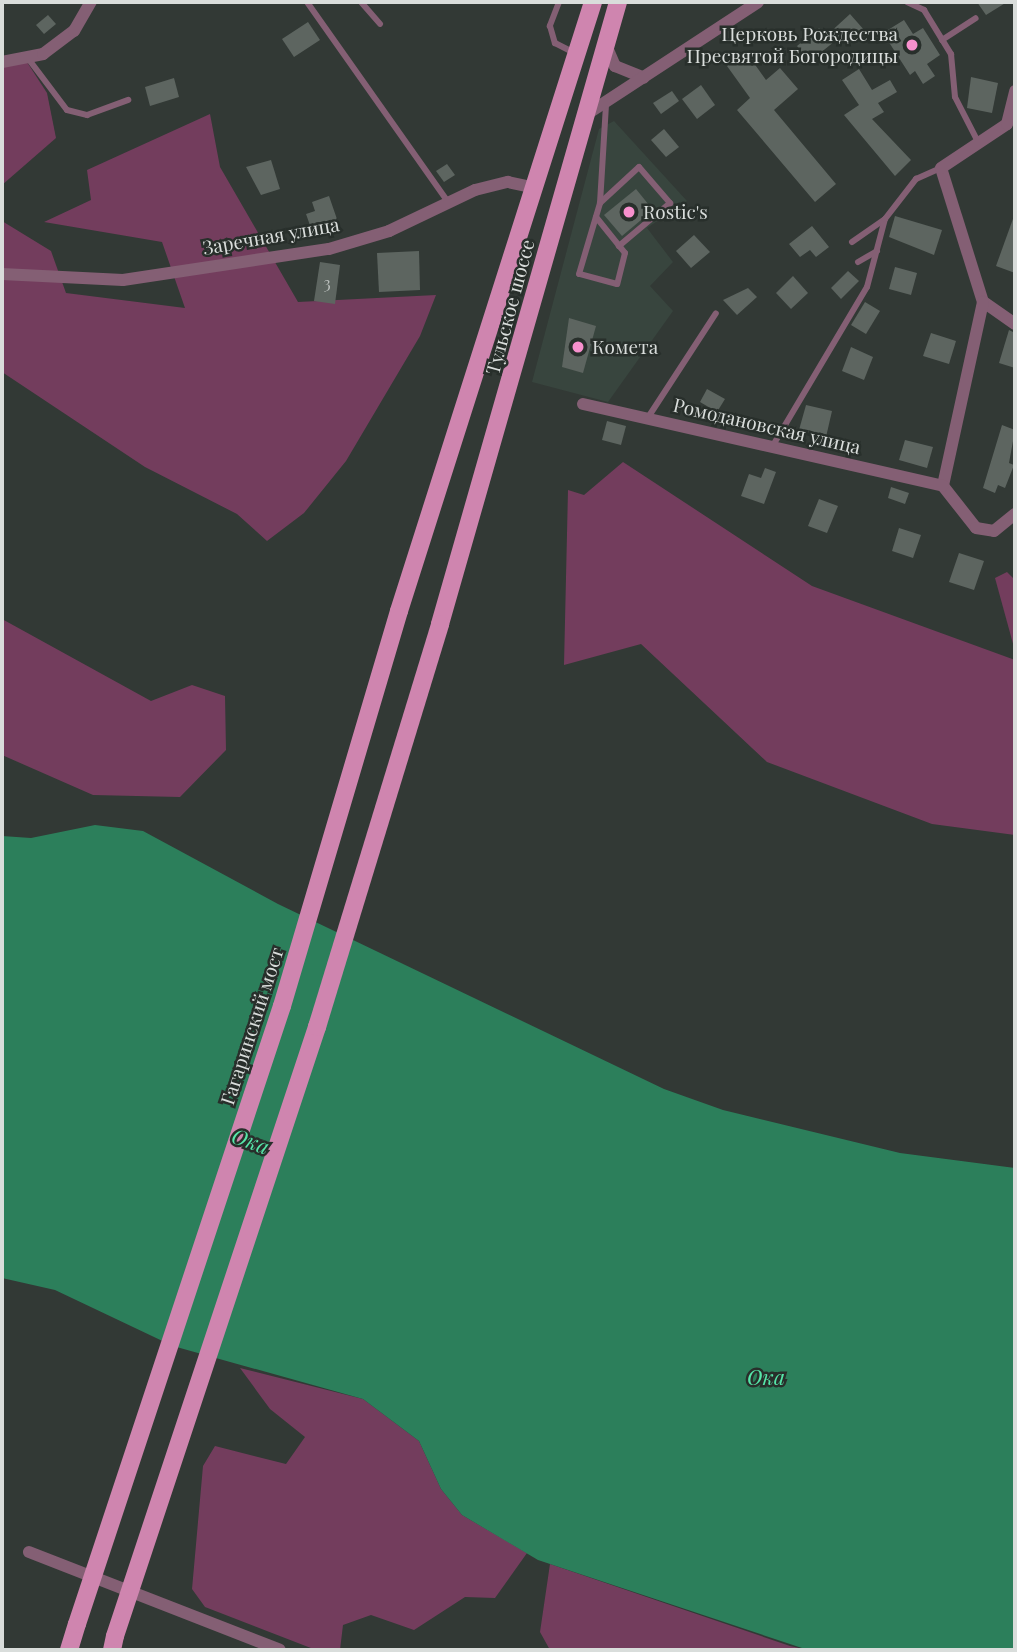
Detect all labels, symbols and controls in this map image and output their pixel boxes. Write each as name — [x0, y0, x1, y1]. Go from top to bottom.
place label: Церковь Рождества Пресвятой Богородицы — [687, 23, 898, 67]
marker: Церковь Рождества Пресвятой Богородицы — [904, 37, 920, 53]
place label: Rostic's — [643, 201, 708, 223]
marker: Rostic's — [621, 204, 637, 220]
street label: Заречная улица — [201, 213, 341, 259]
street label: Тульское шоссе — [481, 237, 539, 377]
house number: 3 — [323, 273, 331, 293]
place label: Комета — [592, 336, 658, 358]
marker: Комета — [570, 339, 586, 355]
street label: Ромодановская улица — [671, 393, 863, 459]
street label: Гагаринский мост — [216, 944, 288, 1108]
water label: Ока — [229, 1122, 273, 1158]
water label: Ока — [747, 1363, 785, 1389]

